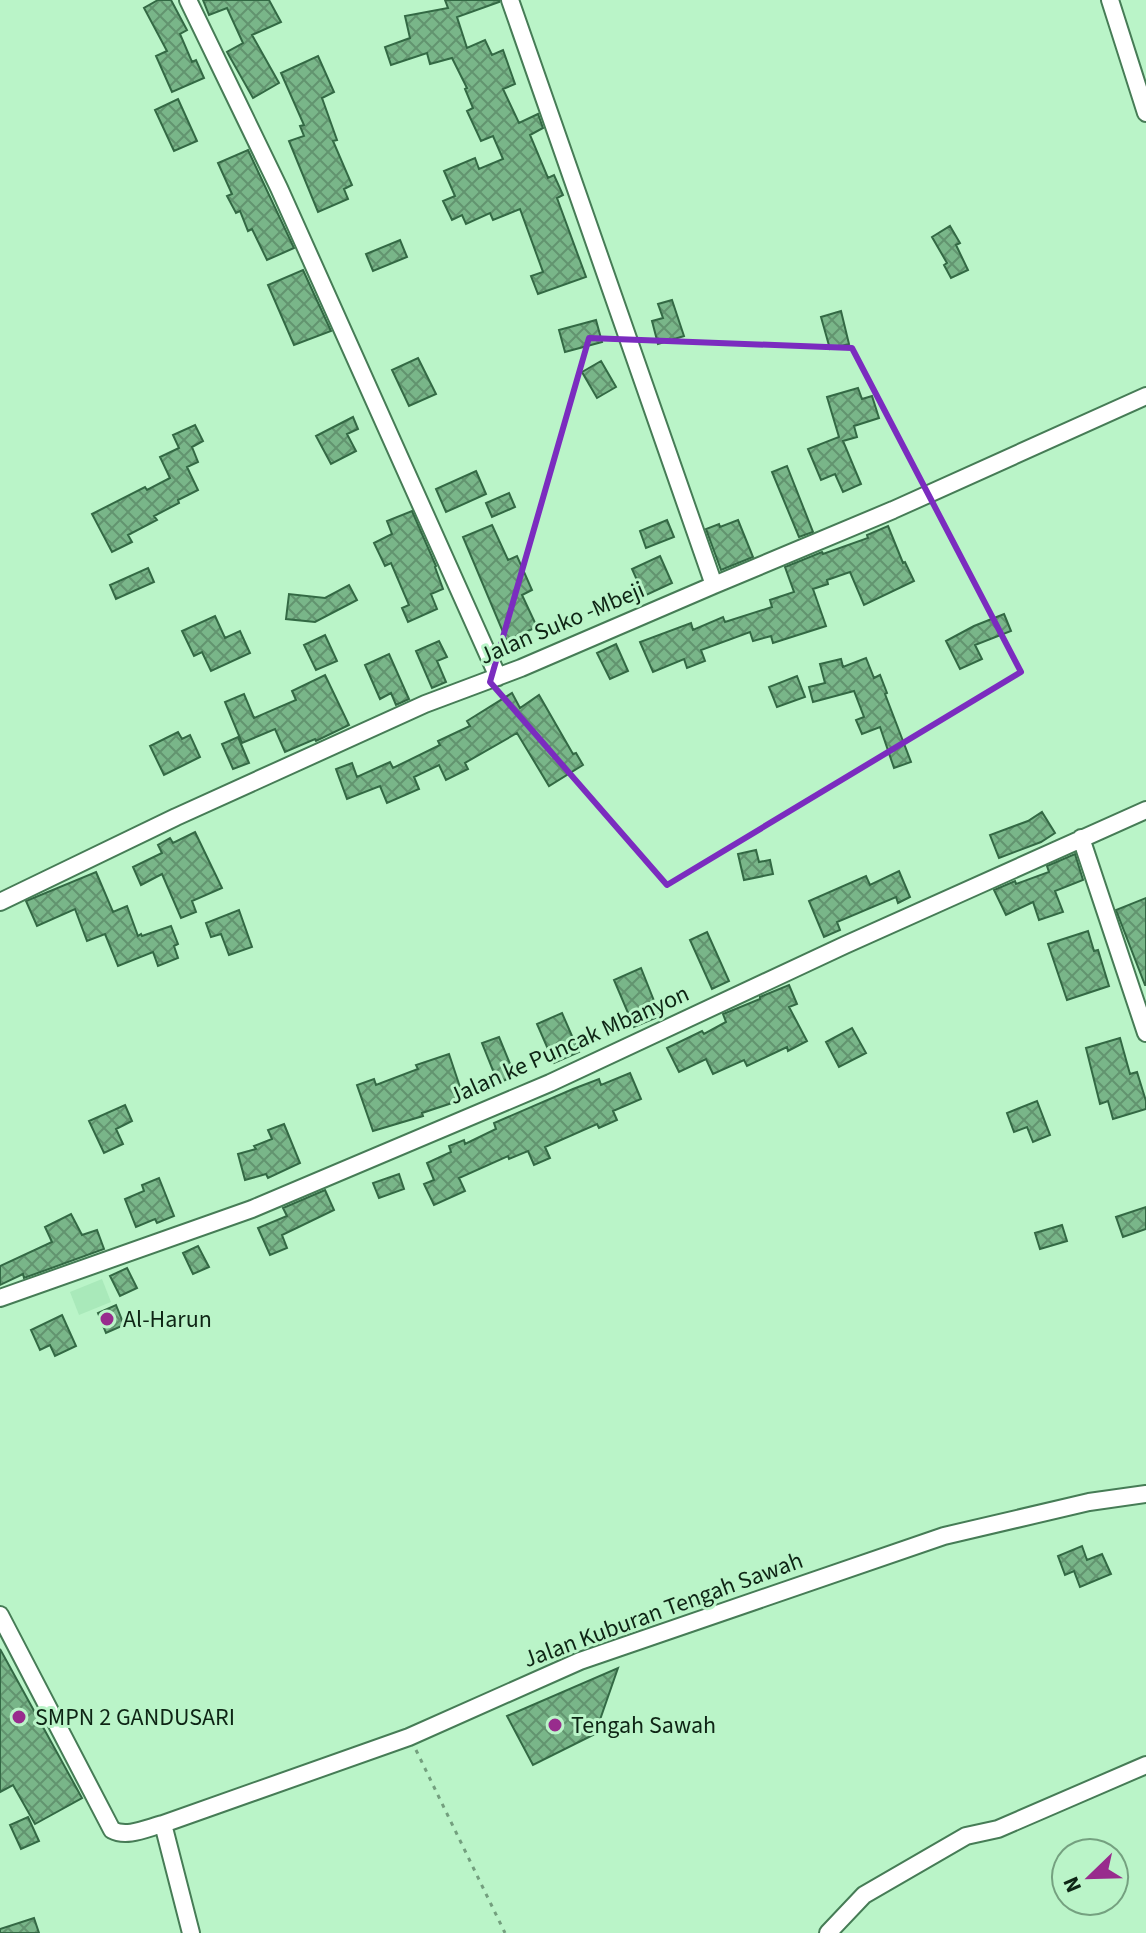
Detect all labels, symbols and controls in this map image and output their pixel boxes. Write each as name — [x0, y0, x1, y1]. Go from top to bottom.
street label: Jalan Suko -Mbeji — [474, 572, 650, 674]
street label: Jalan ke Puncak Mbanyon — [443, 976, 695, 1114]
place label: Al-Harun — [123, 1302, 212, 1337]
marker: Al-Harun — [98, 1310, 116, 1328]
street label: Jalan Kuburan Tengah Sawah — [518, 1543, 808, 1677]
place label: SMPN 2 GANDUSARI — [35, 1700, 235, 1735]
marker: SMPN 2 GANDUSARI — [10, 1708, 28, 1726]
place label: Tengah Sawah — [571, 1708, 716, 1743]
marker: Tengah Sawah — [546, 1716, 564, 1734]
north arrow — [1050, 1837, 1130, 1917]
text: N — [1055, 1871, 1090, 1897]

